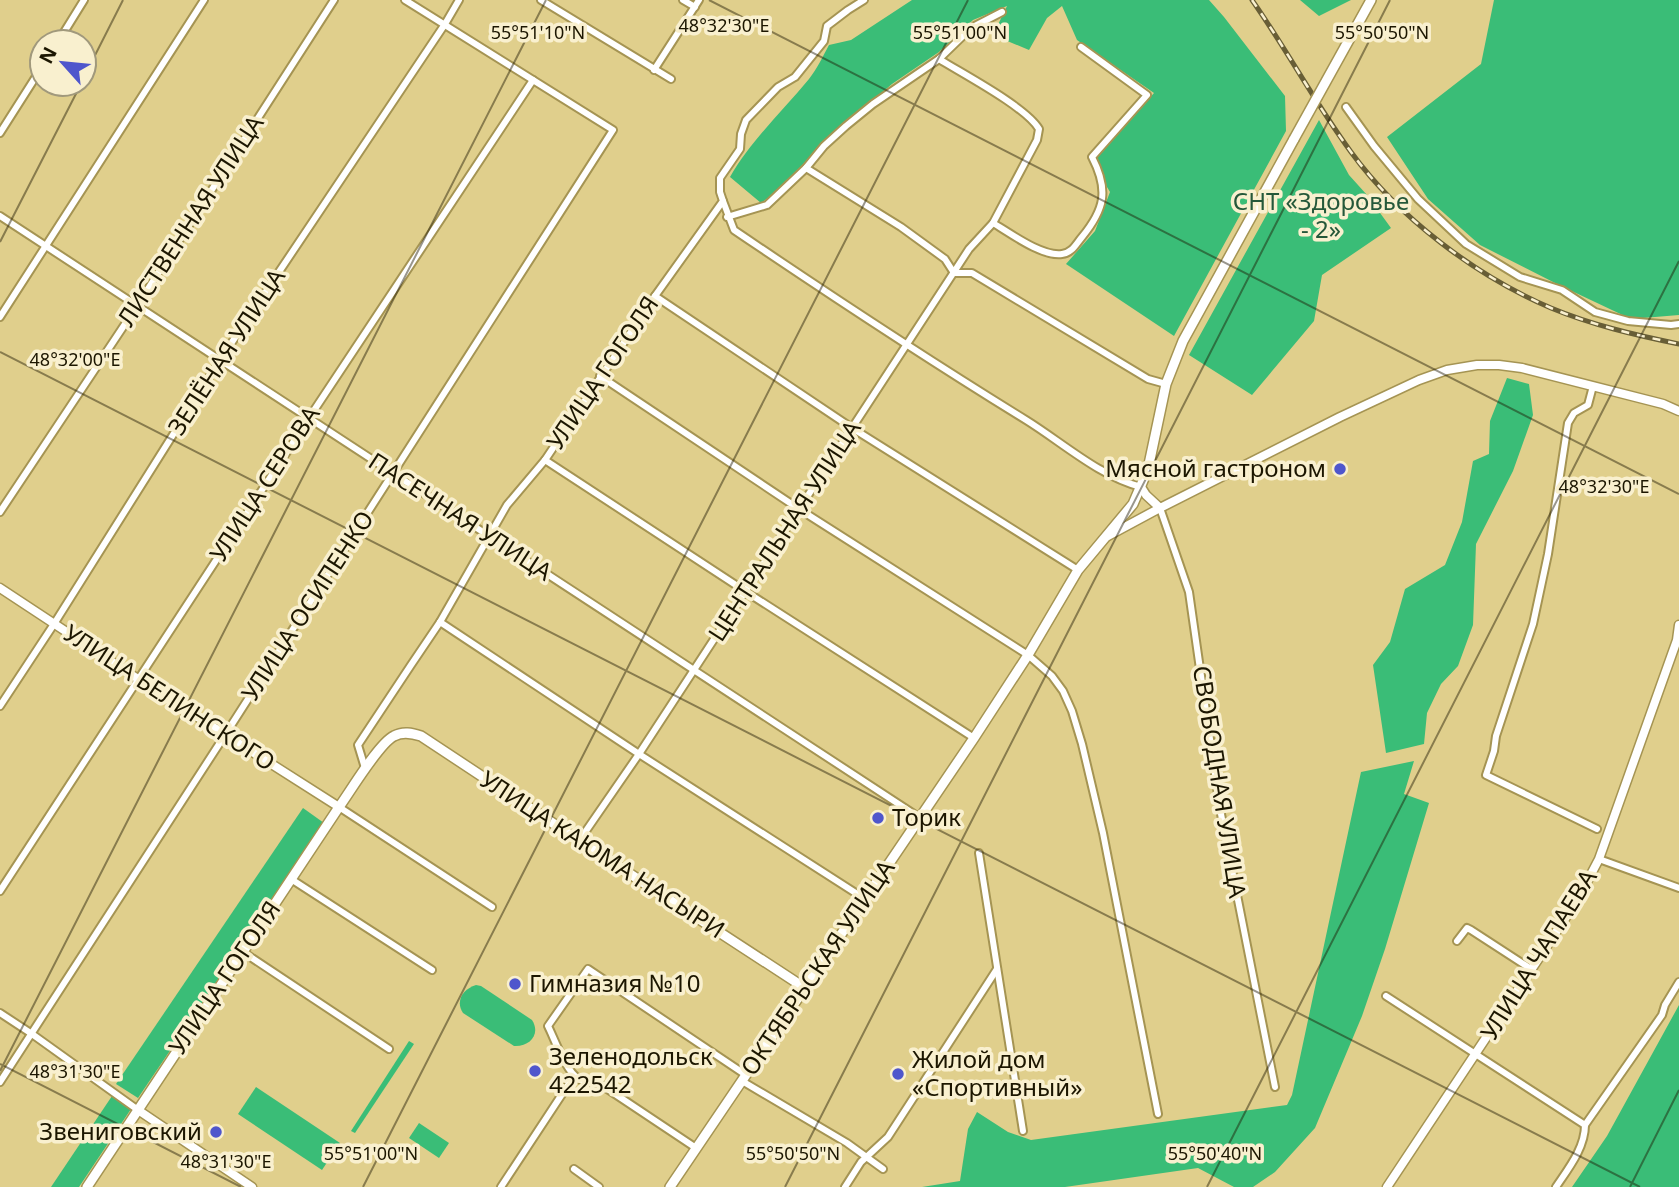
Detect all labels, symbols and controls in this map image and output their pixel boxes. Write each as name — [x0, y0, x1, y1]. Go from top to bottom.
text: 48°32'30"E — [679, 13, 769, 37]
text: 55°51'10"N — [491, 20, 585, 44]
text: 55°51'00"N — [913, 20, 1007, 44]
text: 55°50'50"N — [1335, 20, 1429, 44]
north arrow — [28, 28, 98, 98]
text: N — [33, 42, 63, 68]
street label: ЛИСТВЕННАЯ УЛИЦА — [109, 108, 271, 332]
park label: СНТ «Здоровье - 2» — [1233, 184, 1409, 245]
street label: ЗЕЛЁНАЯ УЛИЦА — [159, 261, 292, 441]
street label: УЛИЦА ГОГОЛЯ — [538, 289, 665, 455]
text: 48°32'00"E — [30, 347, 120, 371]
street label: УЛИЦА СЕРОВА — [201, 398, 327, 567]
street label: ЦЕНТРАЛЬНАЯ УЛИЦА — [700, 413, 868, 647]
street label: ПАСЕЧНАЯ УЛИЦА — [363, 444, 560, 588]
place label: Мясной гастроном — [1105, 451, 1326, 484]
marker: Мясной гастроном — [1332, 461, 1348, 477]
text: 48°32'30"E — [1559, 474, 1649, 498]
street label: УЛИЦА ОСИПЕНКО — [233, 504, 381, 706]
street label: УЛИЦА БЕЛИНСКОГО — [58, 616, 282, 778]
street label: СВОБОДНАЯ УЛИЦА — [1186, 663, 1255, 901]
street label: УЛИЦА КАЮМА НАСЫРИ — [474, 762, 732, 945]
place label: Торик — [892, 800, 961, 833]
marker: Торик — [870, 810, 886, 826]
street label: ОКТЯБРЬСКАЯ УЛИЦА — [732, 852, 902, 1081]
street label: УЛИЦА ЧАПАЕВА — [1472, 862, 1604, 1046]
street label: УЛИЦА ГОГОЛЯ — [160, 894, 287, 1060]
place label: Гимназия №10 — [529, 966, 701, 999]
marker: Гимназия №10 — [507, 976, 523, 992]
place label: Зеленодольск 422542 — [549, 1039, 713, 1100]
place label: Жилой дом «Спортивный» — [912, 1042, 1082, 1103]
text: 48°31'30"E — [30, 1059, 120, 1083]
marker: Зеленодольск 422542 — [527, 1063, 543, 1079]
marker: Жилой дом «Спортивный» — [890, 1066, 906, 1082]
place label: Звениговский — [39, 1114, 202, 1147]
marker: Звениговский — [208, 1124, 224, 1140]
text: 55°51'00"N — [324, 1141, 418, 1165]
text: 55°50'50"N — [746, 1141, 840, 1165]
text: 55°50'40"N — [1168, 1141, 1262, 1165]
text: 48°31'30"E — [181, 1149, 271, 1173]

